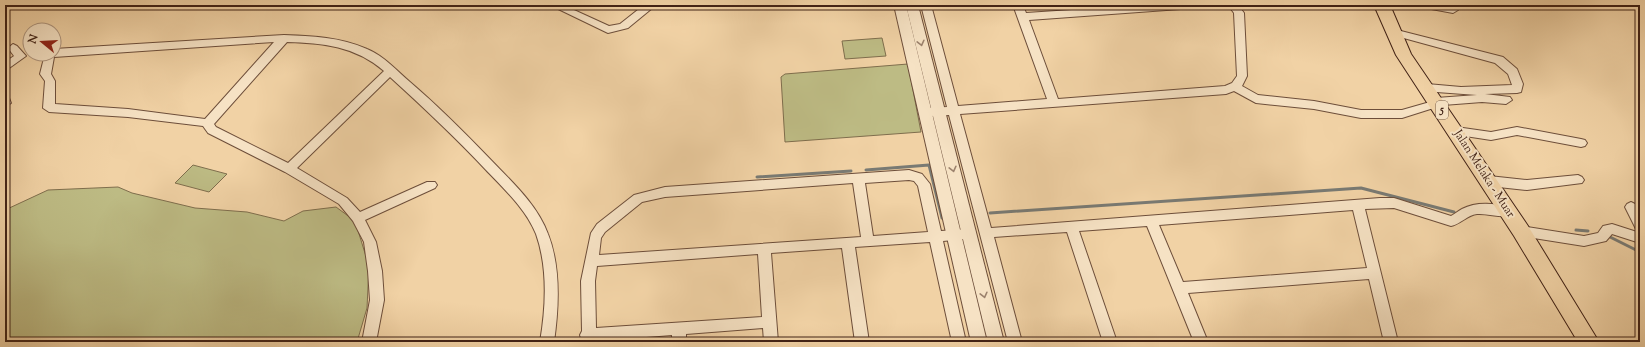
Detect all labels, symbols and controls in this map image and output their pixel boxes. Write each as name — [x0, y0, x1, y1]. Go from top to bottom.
north arrow — [22, 22, 62, 62]
text: N — [24, 32, 42, 47]
one-way arrow — [917, 40, 925, 46]
road number: 5 — [1436, 101, 1448, 119]
street label: Jalan Melaka - Muar — [1448, 126, 1520, 222]
one-way arrow — [948, 165, 957, 172]
one-way arrow — [980, 292, 988, 298]

